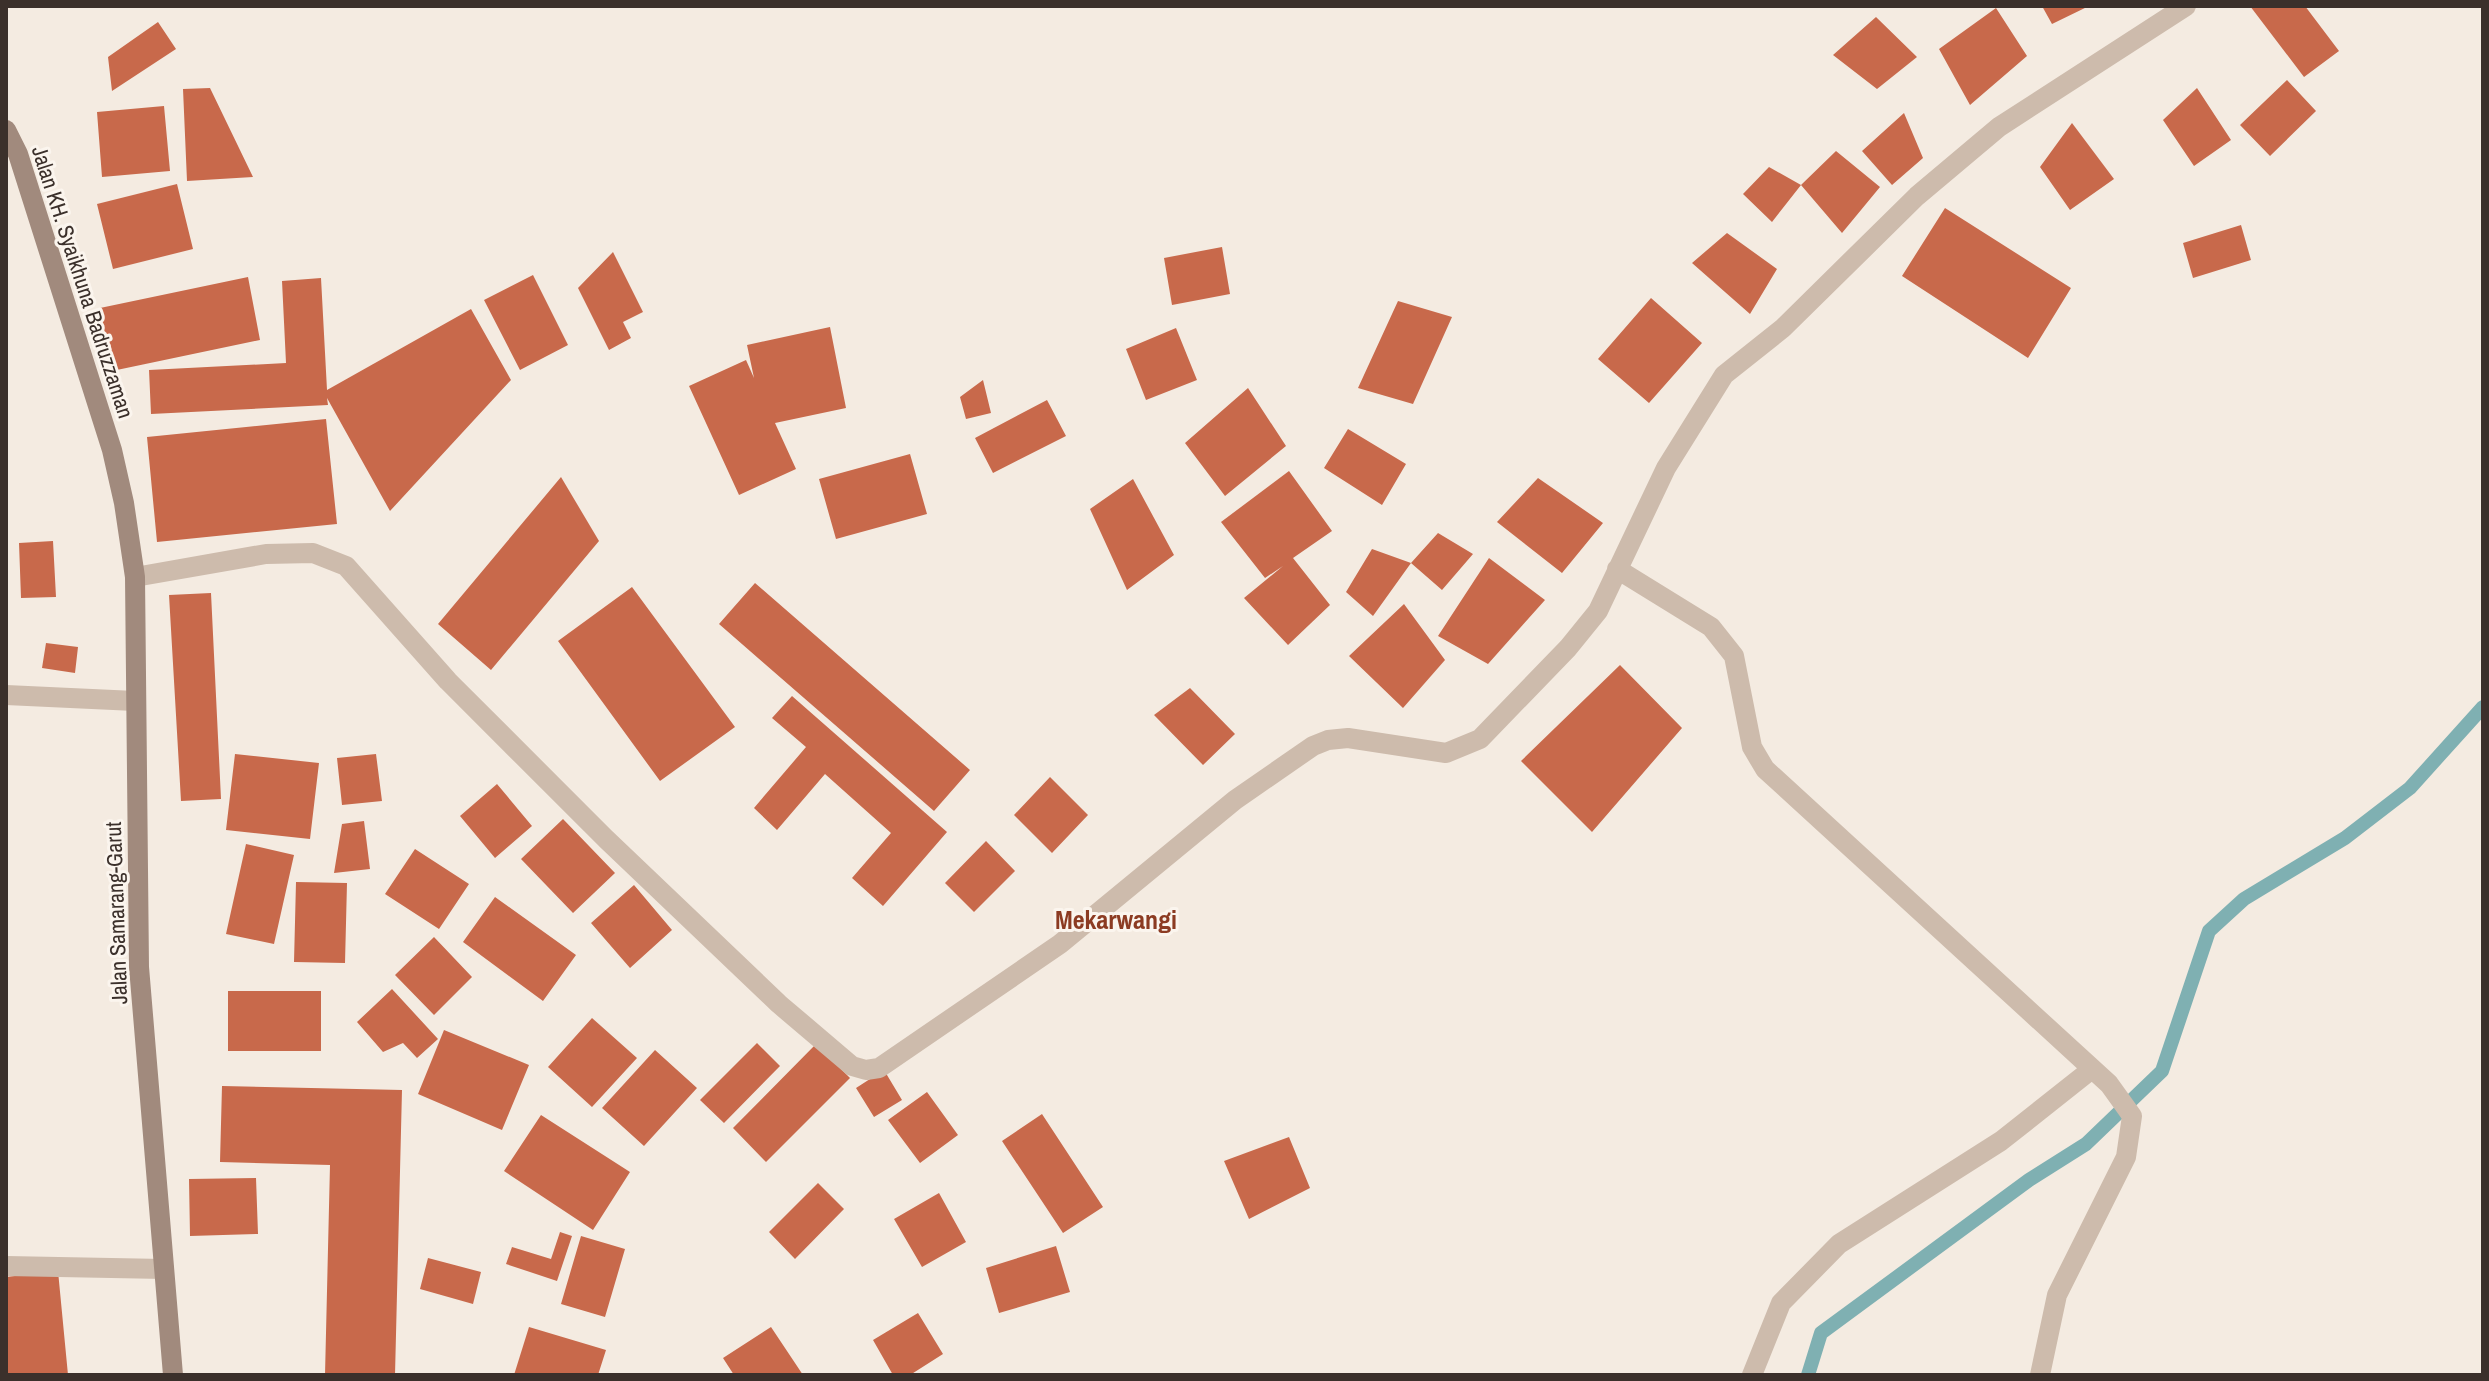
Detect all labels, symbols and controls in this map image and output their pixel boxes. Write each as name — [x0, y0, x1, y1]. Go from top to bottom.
street label: Jalan KH. Syaikhuna Badruzzaman — [25, 142, 141, 422]
street label: Jalan Samarang-Garut — [98, 821, 134, 1005]
district label: Mekarwangi — [1055, 902, 1177, 937]

